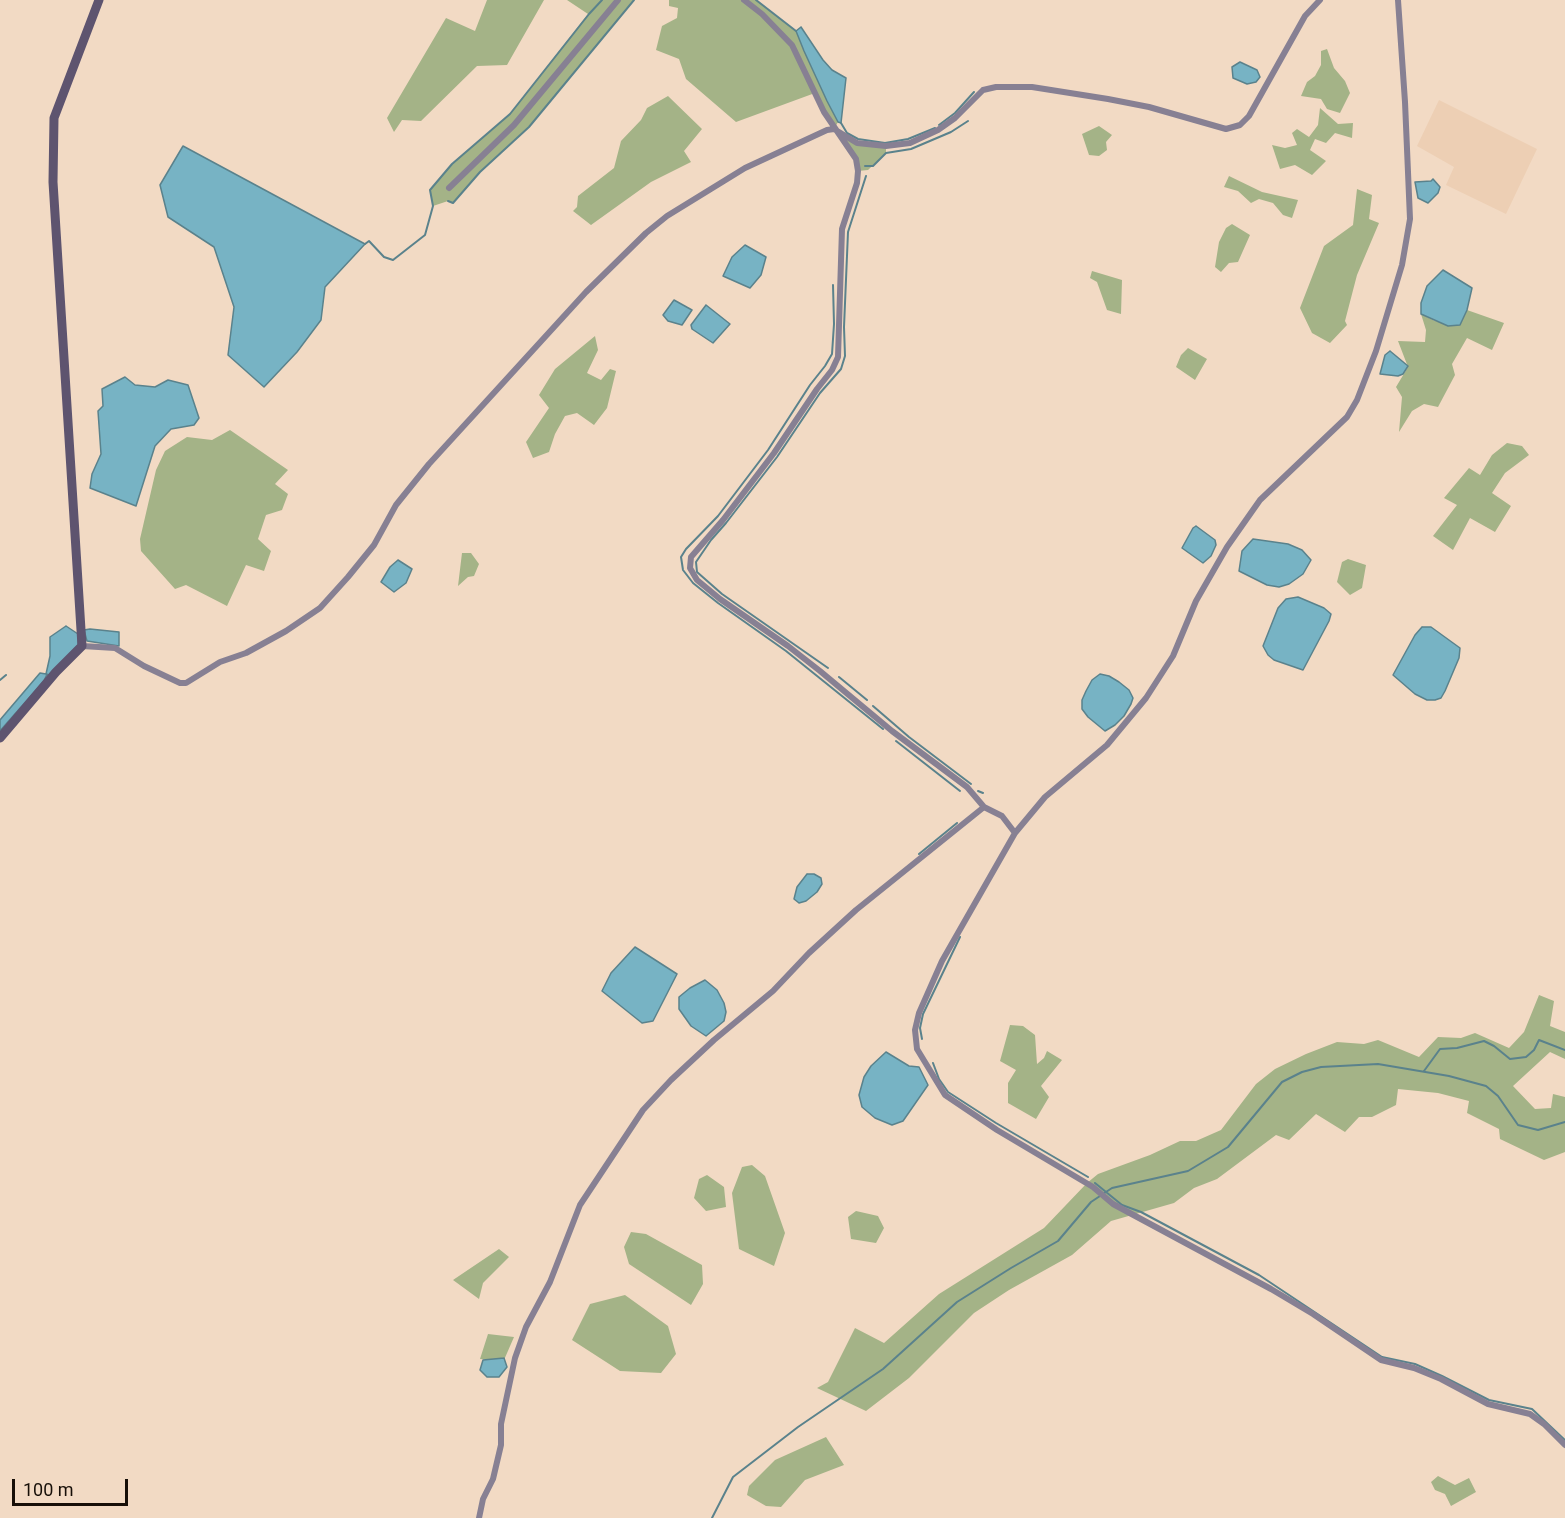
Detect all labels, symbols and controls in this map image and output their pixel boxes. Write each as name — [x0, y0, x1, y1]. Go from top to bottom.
scale bar — [15, 1467, 130, 1505]
text: 100 m — [23, 1479, 74, 1500]

